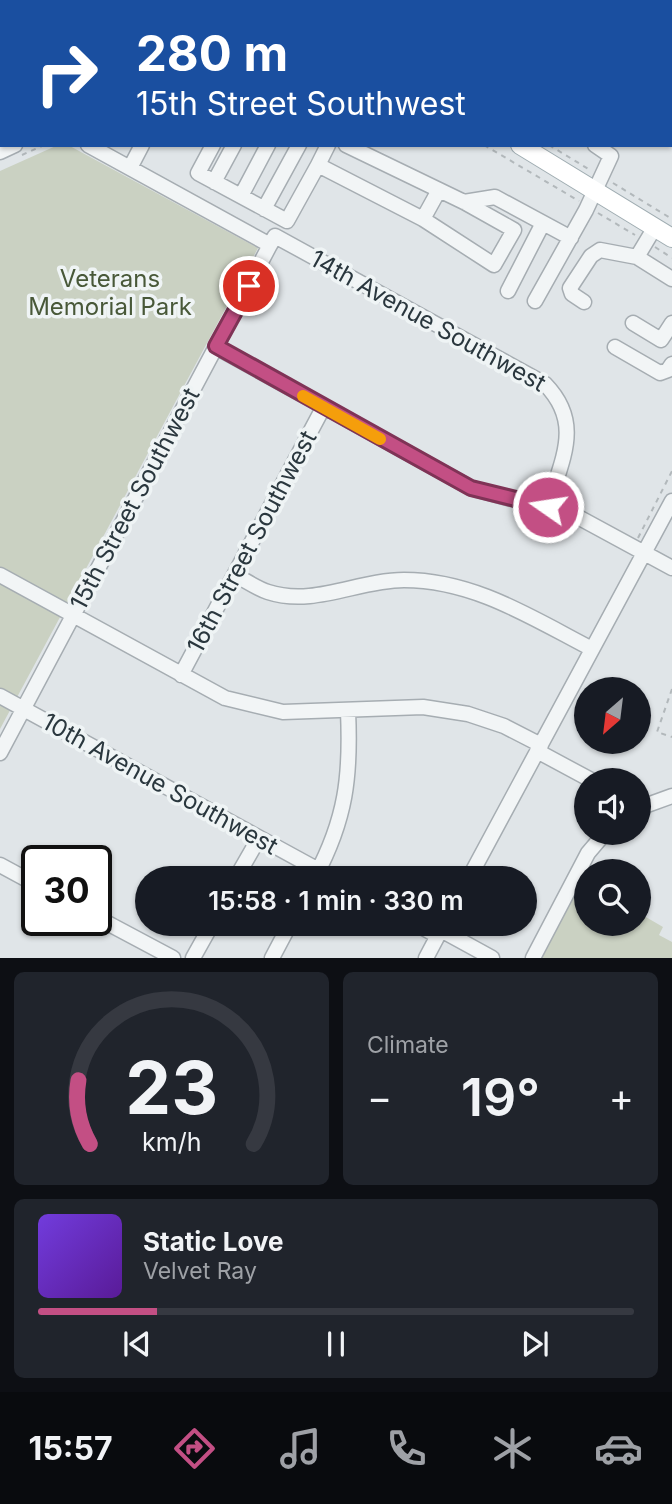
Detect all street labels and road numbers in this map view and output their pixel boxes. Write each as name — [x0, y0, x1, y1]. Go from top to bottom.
street label: 14th Avenue Southwest — [305, 244, 551, 398]
street label: 15th Street Southwest — [64, 383, 205, 615]
street label: 16th Street Southwest — [181, 425, 323, 658]
street label: 10th Avenue Southwest — [37, 707, 283, 861]

